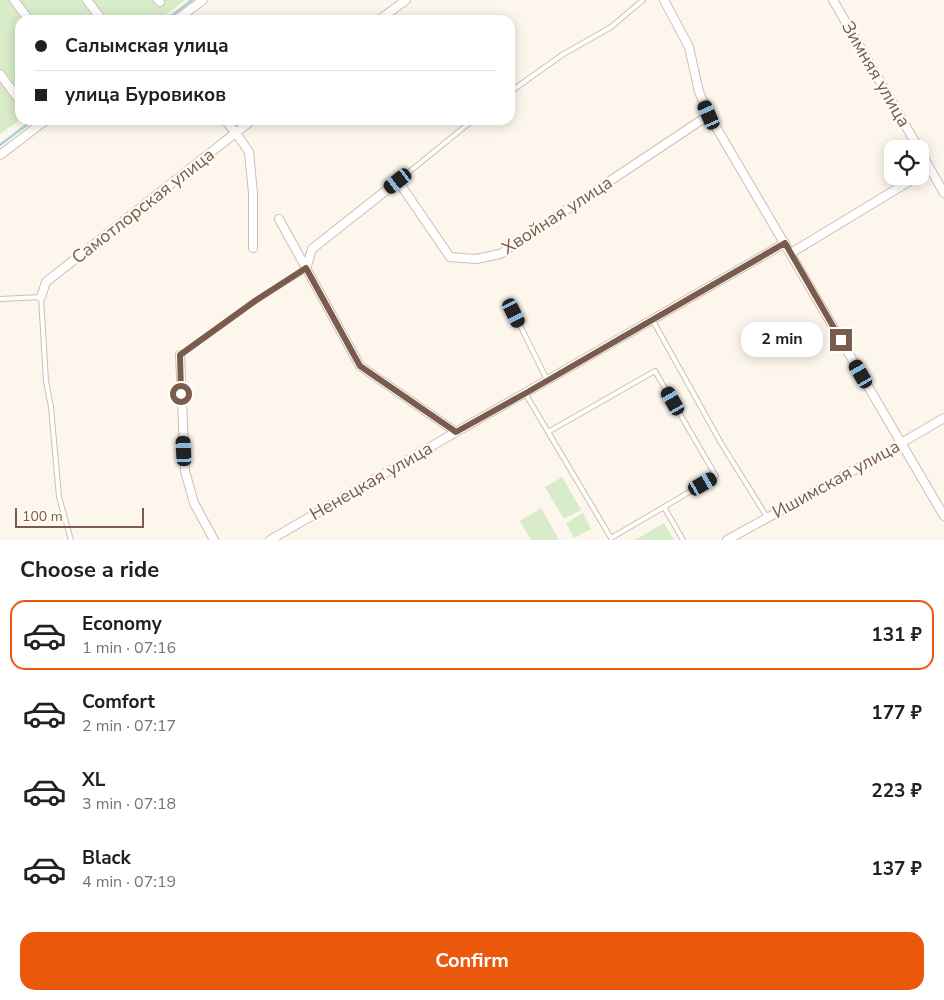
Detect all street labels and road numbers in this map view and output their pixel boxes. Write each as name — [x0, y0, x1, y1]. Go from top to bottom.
street label: Зимняя улица — [836, 17, 916, 131]
street label: Самотлорская улица — [67, 143, 219, 269]
street label: Хвойная улица — [497, 170, 617, 260]
street label: Ишимская улица — [768, 434, 904, 524]
street label: Ненецкая улица — [305, 436, 437, 526]

